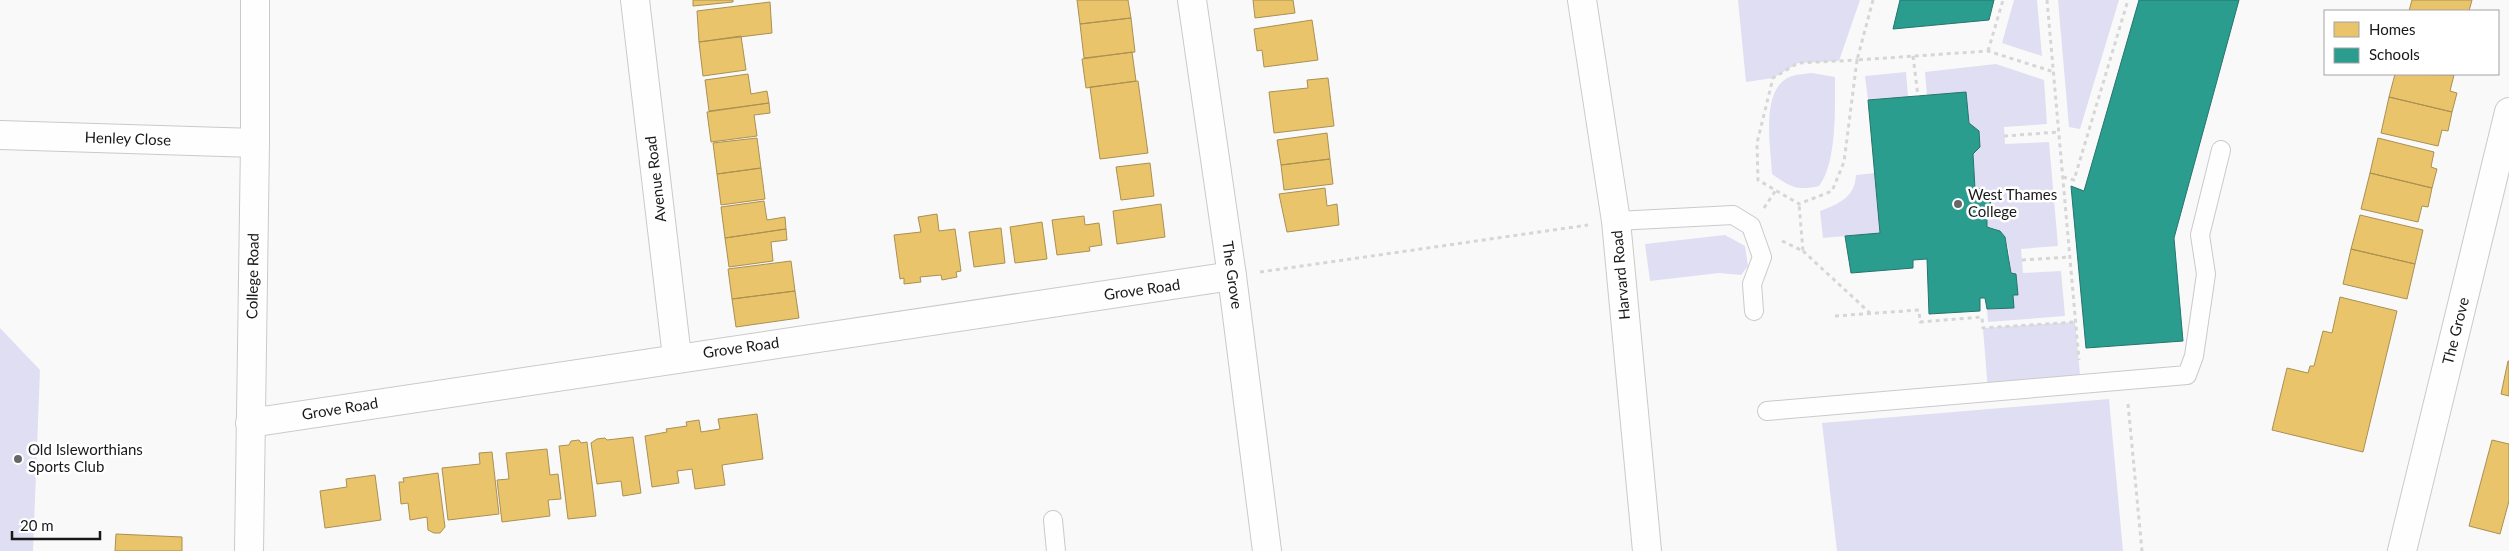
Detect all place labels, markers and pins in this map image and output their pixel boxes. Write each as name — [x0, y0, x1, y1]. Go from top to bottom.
place label: West Thames College — [1968, 185, 2057, 220]
marker: West Thames College — [1952, 198, 1964, 210]
place label: Old Isleworthians Sports Club — [28, 440, 143, 475]
marker: Old Isleworthians Sports Club — [12, 453, 24, 465]

